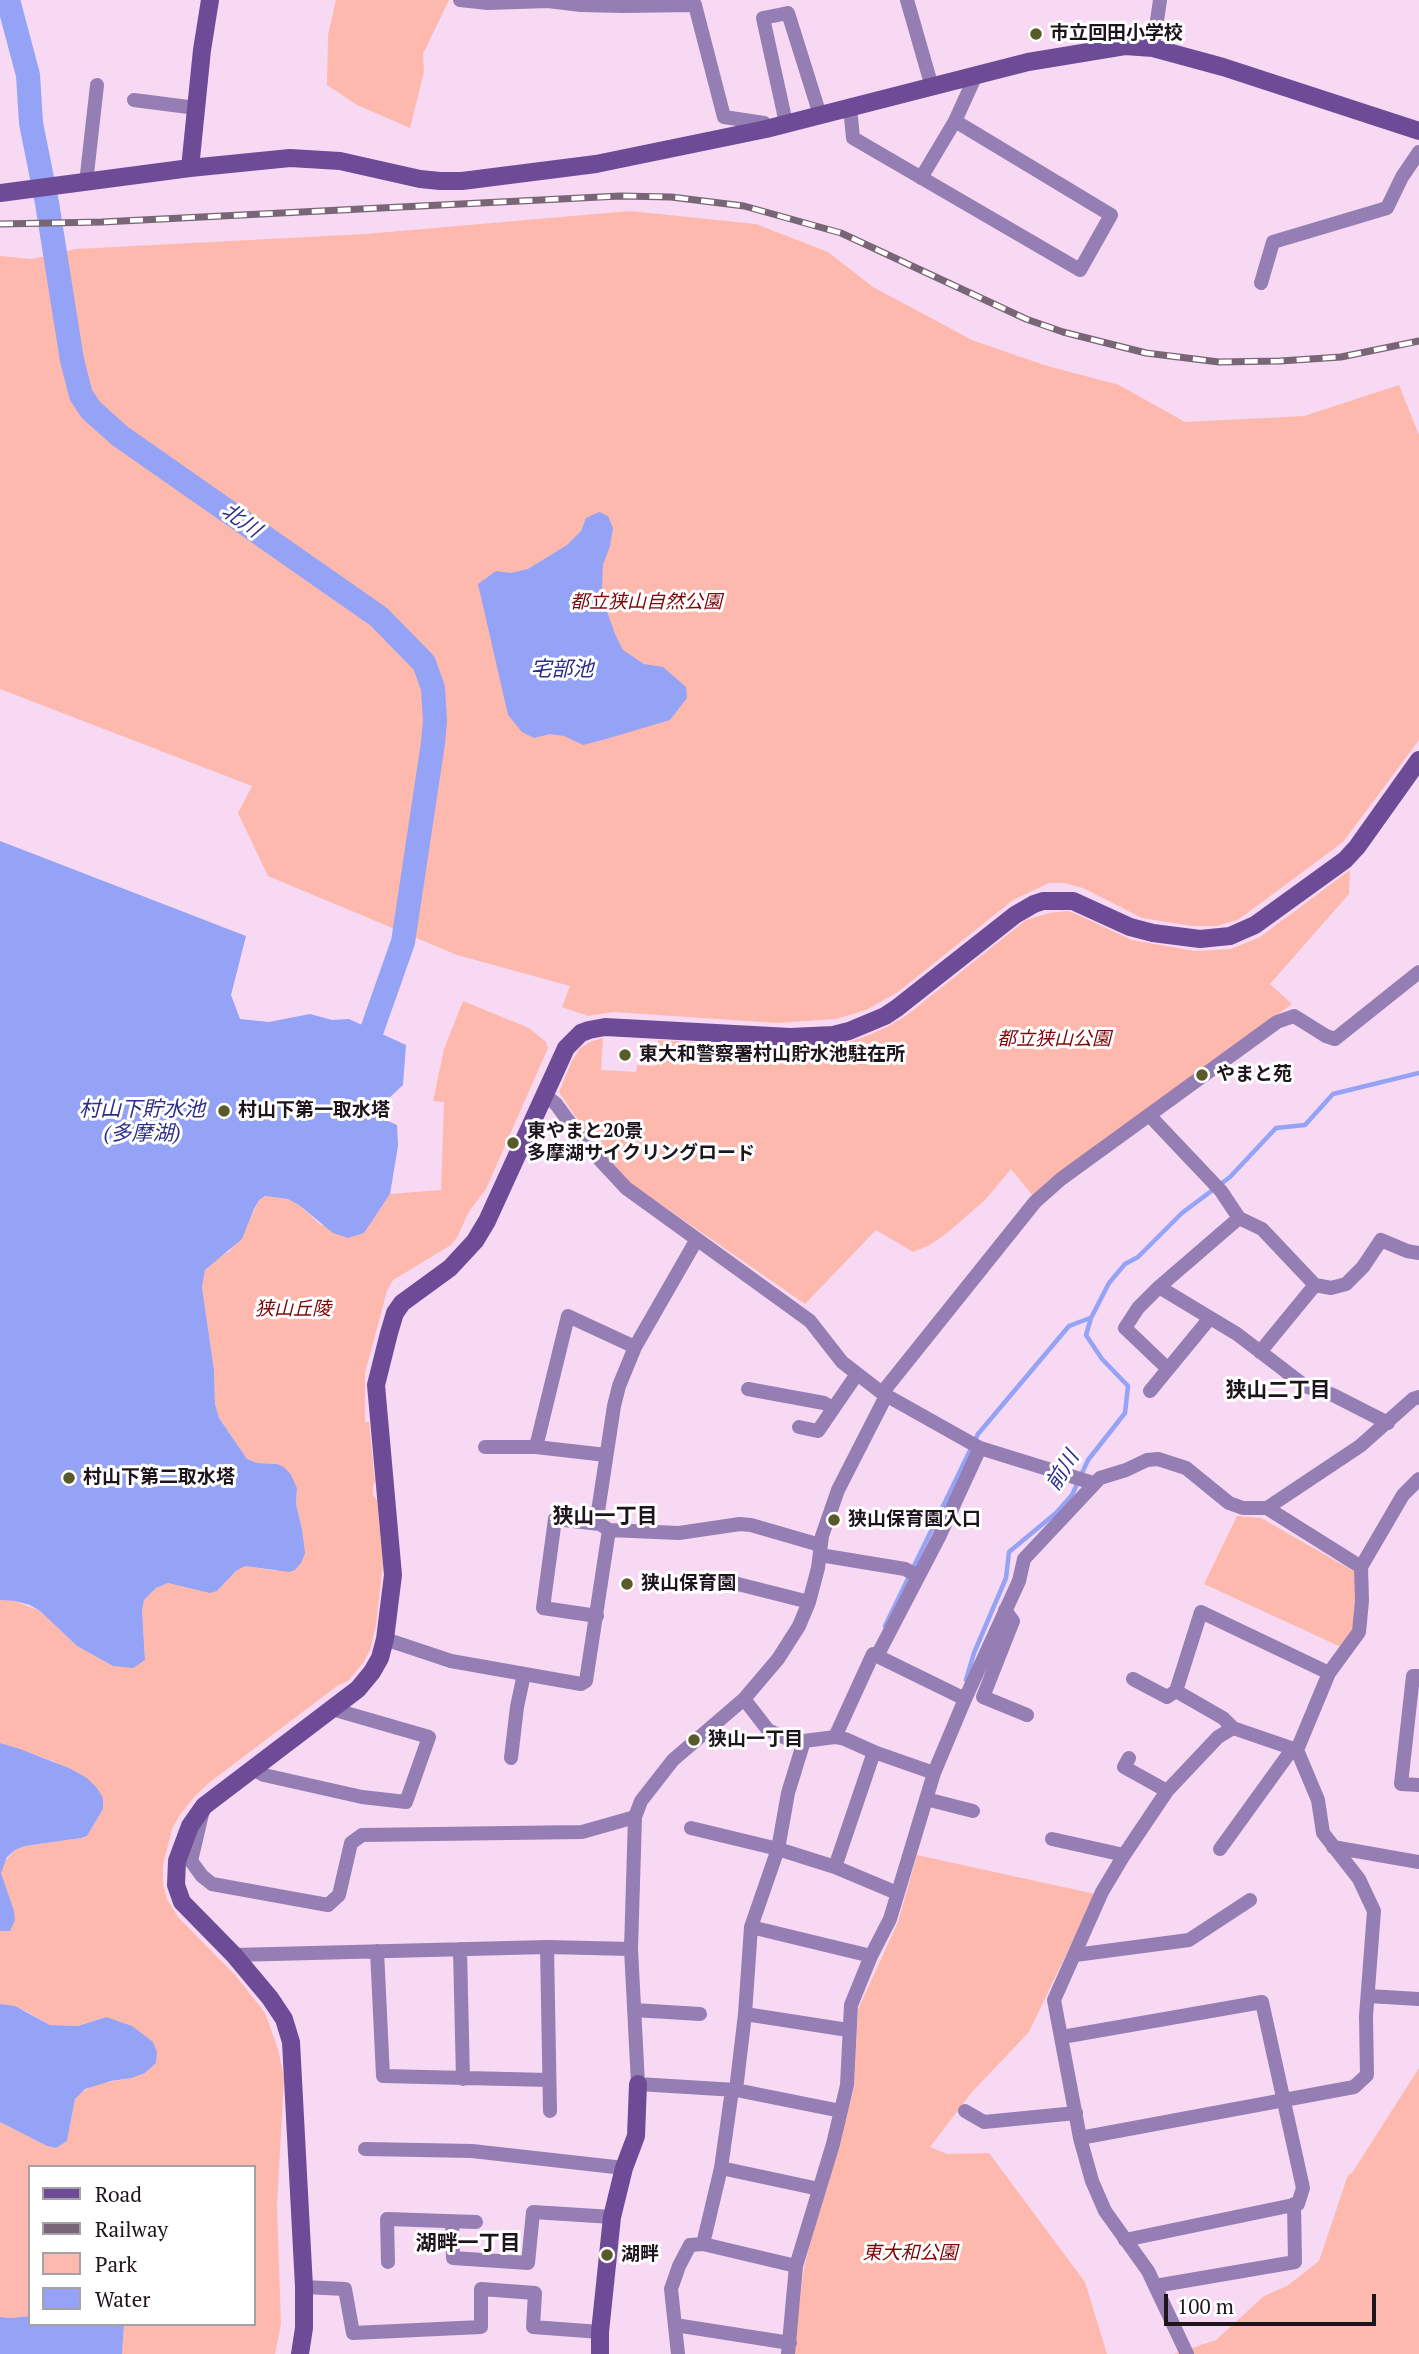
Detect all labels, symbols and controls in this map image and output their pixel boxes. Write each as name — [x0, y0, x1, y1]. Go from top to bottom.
place label: 市立回田小学校 — [1050, 23, 1183, 45]
marker: 市立回田小学校 — [1028, 26, 1044, 42]
water label: 北川 — [217, 499, 265, 543]
park label: 都立狭山自然公園 — [570, 592, 722, 614]
water label: 宅部池 — [531, 657, 593, 683]
park label: 都立狭山公園 — [997, 1029, 1111, 1051]
place label: 東大和警察署村山貯水池駐在所 — [639, 1044, 905, 1066]
marker: 東大和警察署村山貯水池駐在所 — [617, 1047, 633, 1063]
place label: やまと苑 — [1216, 1064, 1292, 1086]
marker: やまと苑 — [1194, 1067, 1210, 1083]
water label: 村山下貯水池 (多摩湖) — [79, 1097, 205, 1147]
place label: 村山下第一取水塔 — [238, 1100, 390, 1122]
marker: 村山下第一取水塔 — [216, 1103, 232, 1119]
place label: 東やまと20景 多摩湖サイクリングロード — [527, 1121, 755, 1165]
marker: 東やまと20景 多摩湖サイクリングロード — [505, 1135, 521, 1151]
park label: 狭山丘陵 — [255, 1299, 331, 1321]
district label: 狭山二丁目 — [1226, 1378, 1330, 1404]
water label: 前川 — [1041, 1447, 1085, 1495]
place label: 村山下第二取水塔 — [83, 1467, 235, 1489]
marker: 村山下第二取水塔 — [61, 1470, 77, 1486]
district label: 狭山一丁目 — [553, 1504, 657, 1530]
place label: 狭山保育園入口 — [848, 1509, 981, 1531]
marker: 狭山保育園入口 — [826, 1512, 842, 1528]
place label: 狭山保育園 — [641, 1573, 736, 1595]
marker: 狭山保育園 — [619, 1576, 635, 1592]
place label: 狭山一丁目 — [708, 1729, 803, 1751]
marker: 狭山一丁目 — [686, 1732, 702, 1748]
legend — [28, 2165, 256, 2326]
text: Road — [95, 2180, 142, 2208]
text: Railway — [95, 2215, 168, 2243]
district label: 湖畔一丁目 — [416, 2231, 520, 2257]
park label: 東大和公園 — [863, 2243, 957, 2265]
place label: 湖畔 — [621, 2244, 659, 2266]
marker: 湖畔 — [599, 2247, 615, 2263]
text: Park — [95, 2250, 137, 2278]
scale bar — [1167, 2280, 1379, 2324]
text: Water — [95, 2285, 150, 2313]
text: 100 m — [1177, 2292, 1234, 2320]

